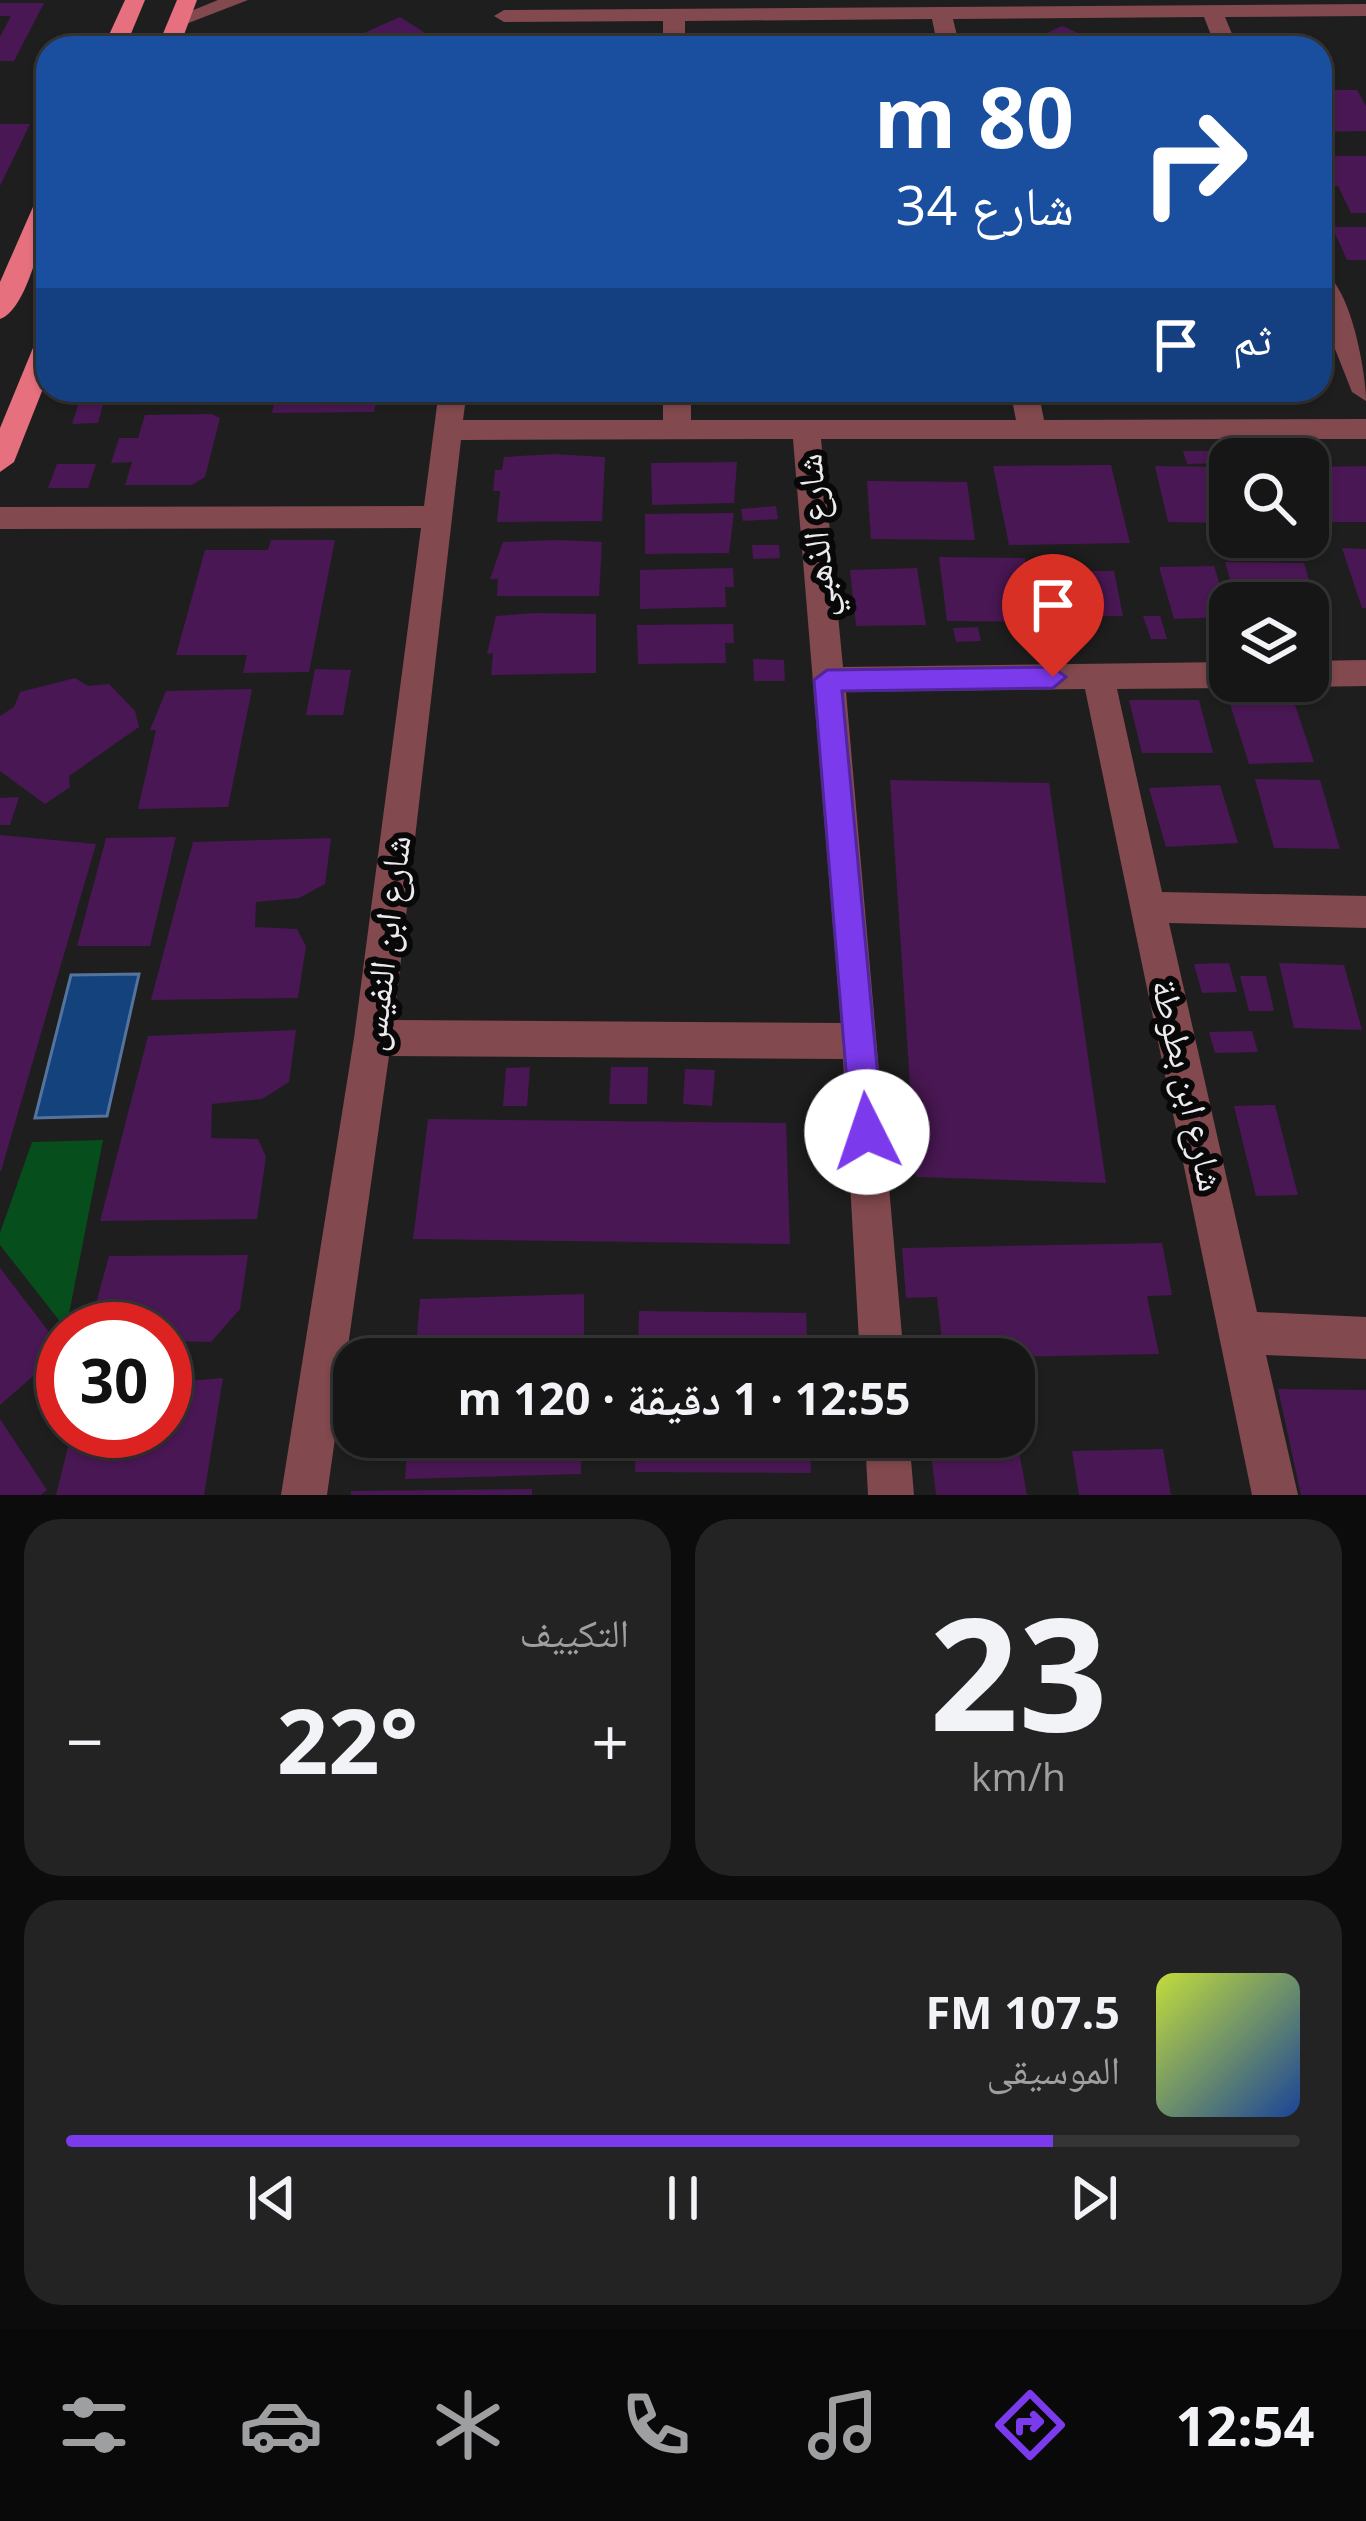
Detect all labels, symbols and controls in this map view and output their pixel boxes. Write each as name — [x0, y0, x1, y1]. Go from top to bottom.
text: 80 m — [874, 58, 1074, 173]
icon: right — [1116, 84, 1272, 240]
text: شارع 34 — [896, 167, 1074, 241]
text: ثم — [1233, 307, 1272, 368]
icon: arrive — [1143, 312, 1209, 378]
map controls — [1209, 438, 1329, 702]
button: search — [1209, 438, 1329, 558]
street label: شارع الذهبي — [783, 451, 852, 620]
pin — [1002, 554, 1104, 677]
icon: arrive — [1020, 572, 1086, 638]
button: layers — [1209, 582, 1329, 702]
street label: شارع ابن النفيس — [346, 832, 422, 1054]
street label: شارع ابن بطوطة — [1141, 974, 1237, 1196]
position arrow — [804, 1069, 930, 1195]
speed limit sign: 30 — [36, 1302, 192, 1458]
text: 12:55 · 1 دقيقة · 120 m — [457, 1367, 911, 1428]
text: 23 — [929, 1564, 1108, 1777]
text: التكييف — [520, 1605, 629, 1658]
text: 22° — [277, 1678, 418, 1800]
text: − — [66, 1695, 104, 1785]
text: + — [591, 1695, 629, 1785]
text: km/h — [971, 1749, 1066, 1802]
text: 107.5 FM — [925, 1981, 1120, 2042]
text: الموسيقى — [987, 2042, 1120, 2095]
icon: previous — [239, 2165, 305, 2231]
icon: pause — [650, 2165, 716, 2231]
icon: next — [1061, 2165, 1127, 2231]
icon: filters — [52, 2383, 136, 2467]
icon: car — [239, 2383, 323, 2467]
icon: climate — [426, 2383, 510, 2467]
icon: phone — [614, 2383, 698, 2467]
icon: music — [801, 2383, 885, 2467]
icon: directions — [988, 2383, 1072, 2467]
text: 12:54 — [1175, 2388, 1314, 2462]

